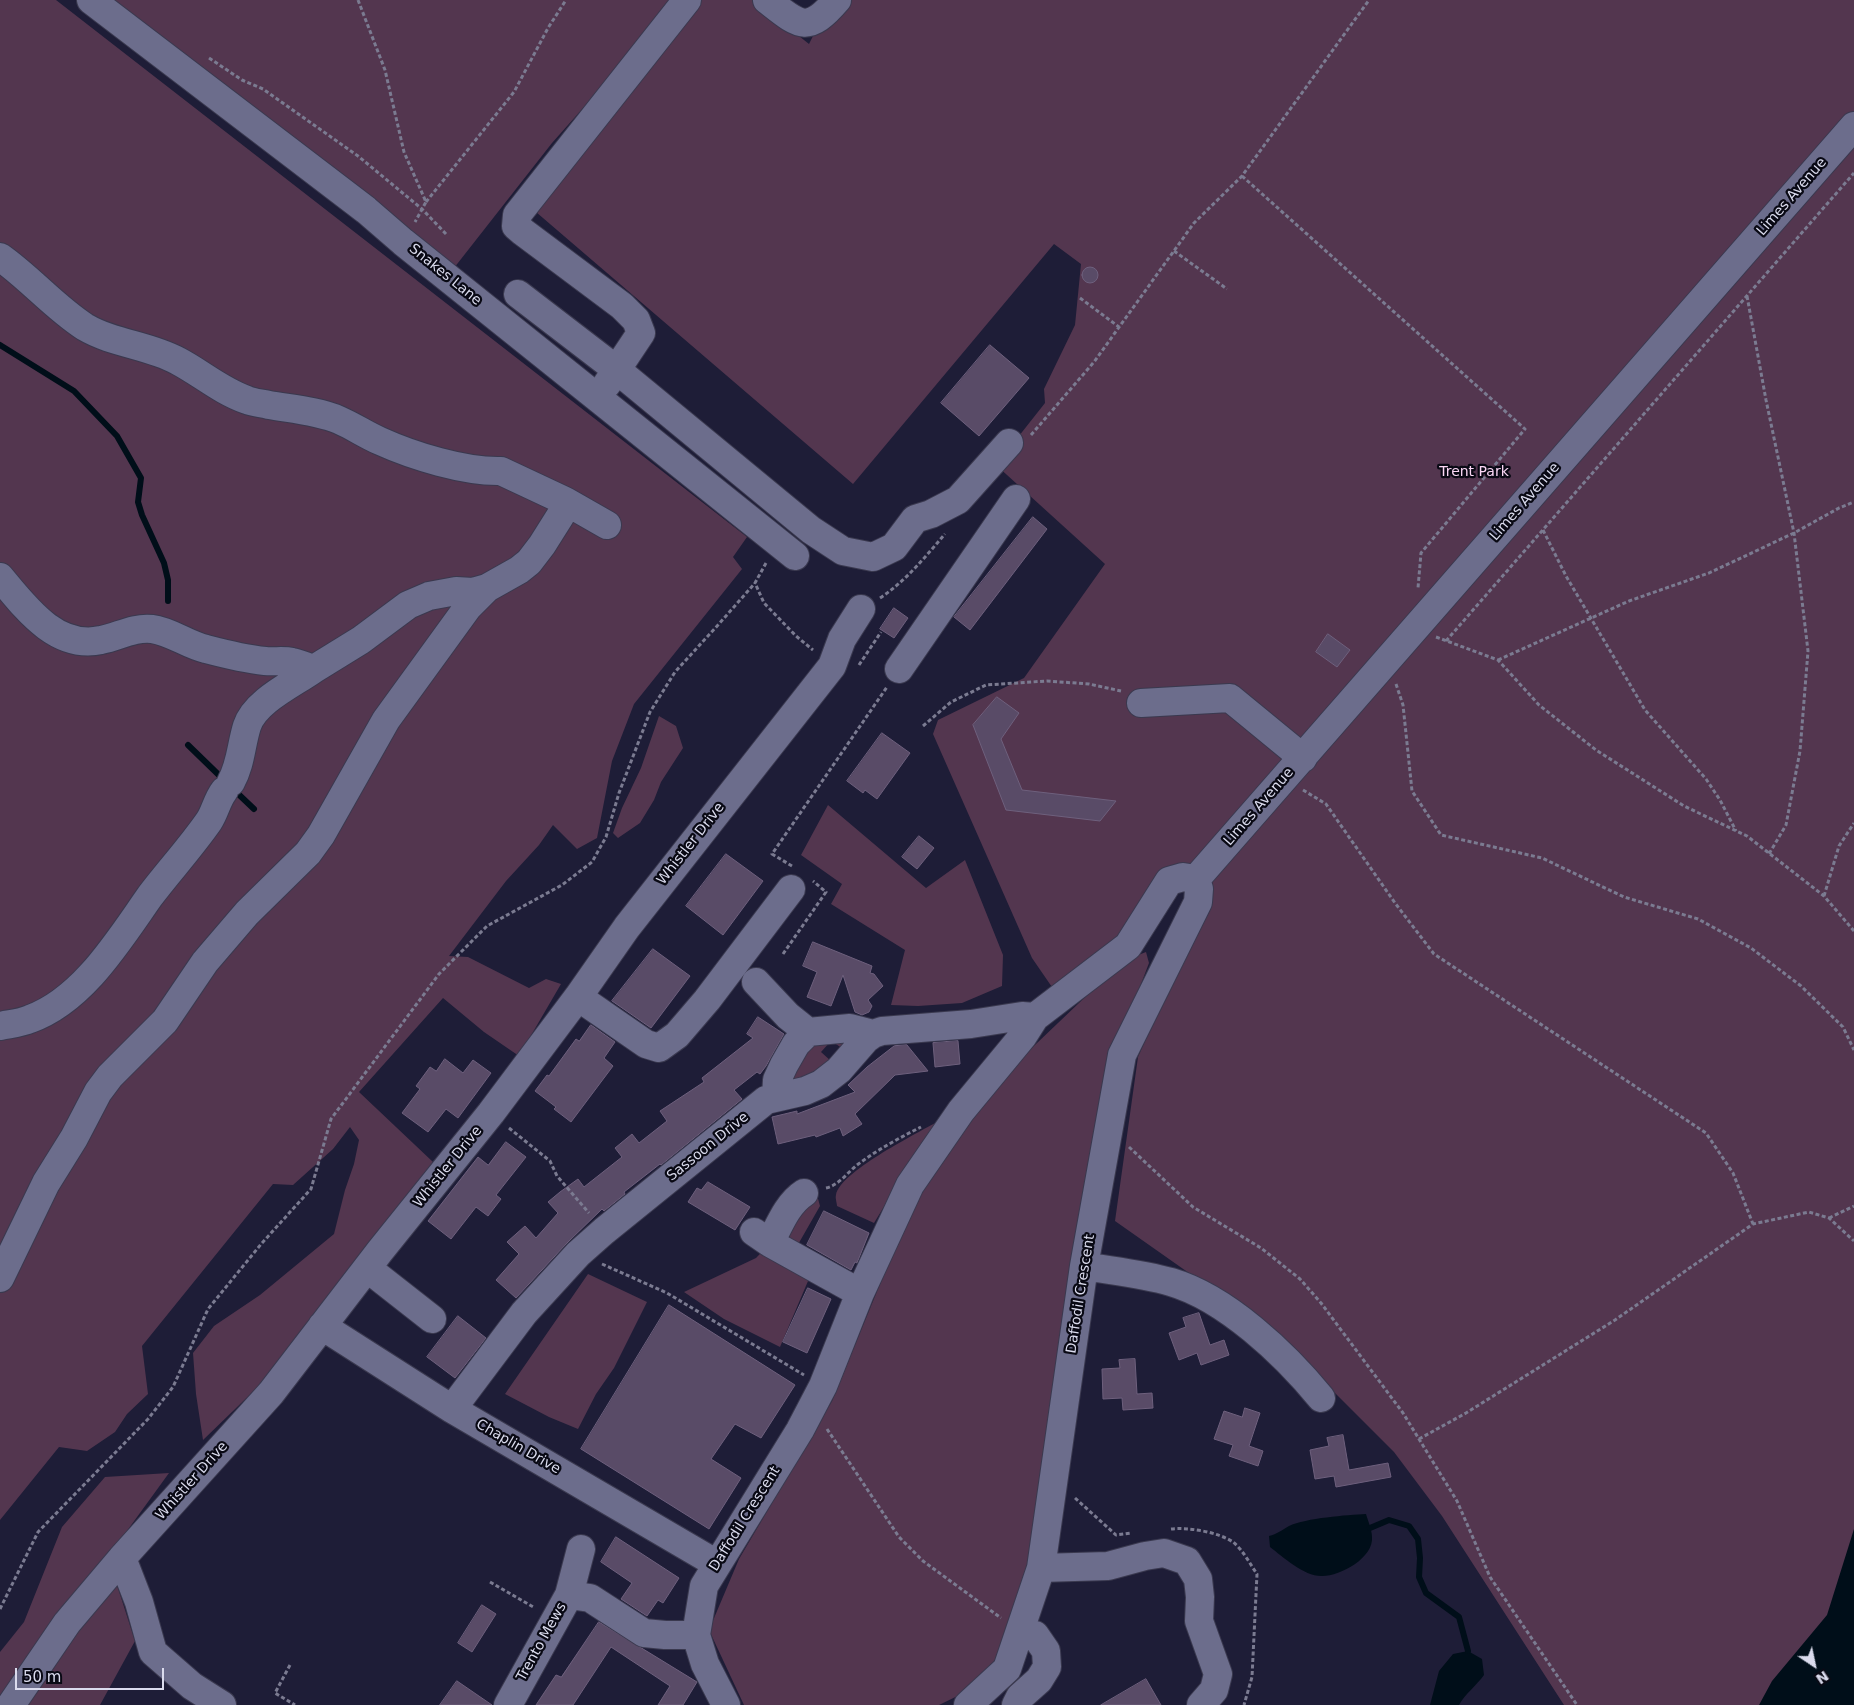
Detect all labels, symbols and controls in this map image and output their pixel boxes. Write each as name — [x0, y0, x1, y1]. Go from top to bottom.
street label: Limes Avenue — [1754, 155, 1830, 239]
street label: Snakes Lane — [405, 241, 485, 309]
street label: Limes Avenue — [1487, 460, 1563, 544]
park label: Trent Park — [1439, 464, 1509, 480]
street label: Limes Avenue — [1221, 765, 1297, 849]
street label: Whistler Drive — [654, 800, 728, 888]
street label: Sassoon Drive — [664, 1109, 752, 1185]
street label: Whistler Drive — [410, 1123, 486, 1211]
street label: Daffodil Crescent — [1063, 1233, 1099, 1355]
street label: Chaplin Drive — [473, 1416, 563, 1478]
street label: Whistler Drive — [152, 1438, 232, 1524]
street label: Daffodil Crescent — [706, 1463, 784, 1575]
street label: Trento Mews — [513, 1600, 571, 1684]
north arrow — [1789, 1640, 1839, 1690]
scale bar — [18, 1658, 166, 1690]
text: 50 m — [23, 1668, 61, 1686]
text: N — [1813, 1668, 1832, 1687]

